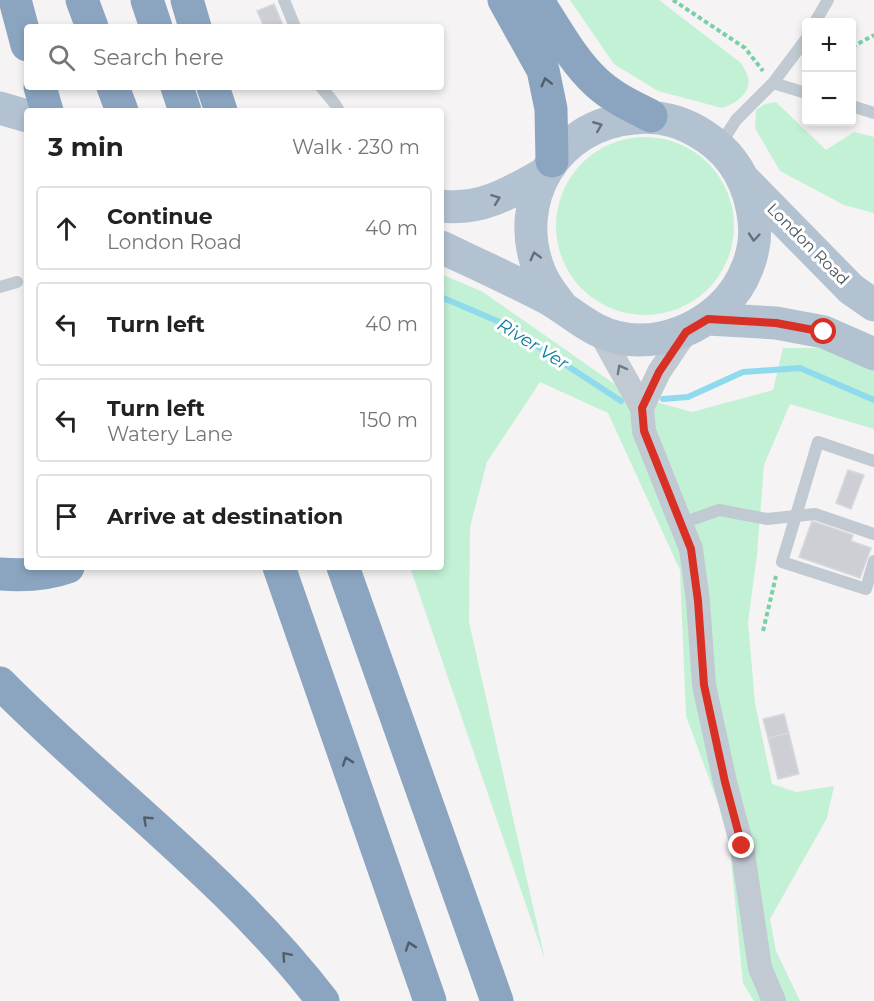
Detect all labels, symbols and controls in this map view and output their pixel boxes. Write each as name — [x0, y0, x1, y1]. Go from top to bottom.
map controls — [802, 18, 856, 126]
button: + — [802, 18, 856, 72]
search box — [24, 24, 444, 90]
icon: search — [45, 41, 78, 74]
text: Search here — [93, 44, 224, 71]
button: − — [802, 72, 856, 126]
one-way arrow — [541, 78, 554, 88]
one-way arrow — [592, 121, 603, 133]
text: 3 min — [48, 131, 124, 163]
text: Walk · 230 m — [292, 135, 420, 159]
one-way arrow — [490, 194, 501, 207]
street label: London Road — [763, 199, 853, 289]
text: Continue — [107, 203, 213, 230]
icon: ahead — [50, 212, 83, 245]
text: 40 m — [365, 216, 418, 240]
text: London Road — [107, 230, 242, 254]
one-way arrow — [748, 232, 761, 241]
one-way arrow — [530, 251, 542, 262]
icon: left — [50, 308, 83, 341]
text: Turn left — [107, 311, 205, 338]
text: 40 m — [365, 312, 418, 336]
water label: River Ver — [493, 314, 573, 375]
route start — [810, 318, 836, 344]
one-way arrow — [617, 365, 628, 375]
text: Turn left — [107, 395, 205, 422]
icon: left — [50, 404, 83, 437]
text: 150 m — [360, 408, 418, 432]
text: Watery Lane — [107, 422, 233, 446]
icon: arrive — [50, 500, 83, 533]
text: Arrive at destination — [107, 503, 343, 530]
one-way arrow — [341, 757, 354, 767]
one-way arrow — [143, 816, 154, 827]
route end — [728, 832, 754, 858]
one-way arrow — [405, 941, 418, 952]
one-way arrow — [282, 952, 293, 963]

